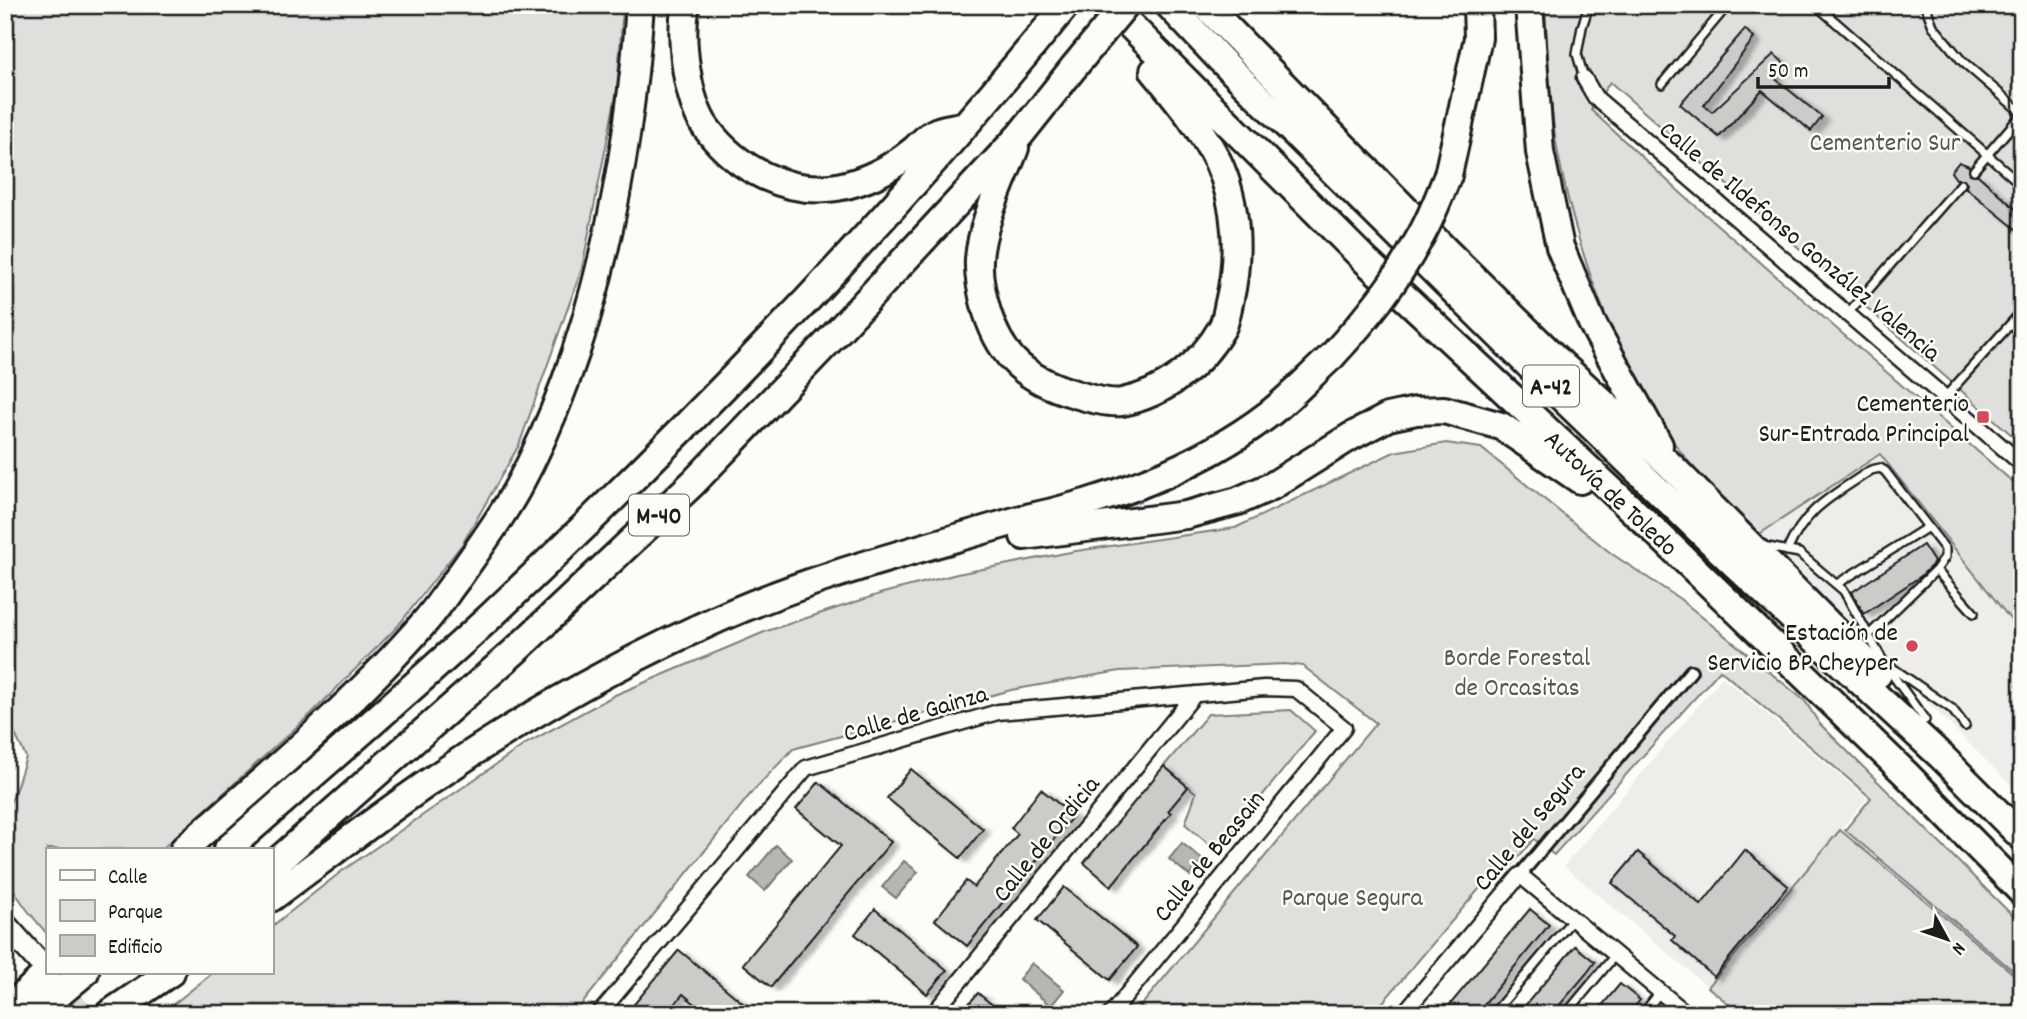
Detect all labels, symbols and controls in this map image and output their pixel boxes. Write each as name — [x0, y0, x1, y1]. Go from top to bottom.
scale bar — [1758, 46, 1889, 90]
text: 50 m — [1768, 58, 1808, 88]
street label: Calle de Ildefonso González Valencia — [1650, 113, 1948, 373]
park label: Cementerio Sur — [1810, 126, 1961, 163]
road number: A-42 — [1523, 366, 1579, 407]
place label: Cementerio Sur-Entrada Principal — [1758, 387, 1969, 454]
marker: Cementerio Sur-Entrada Principal — [1975, 409, 1991, 425]
street label: Autovía de Toledo — [1534, 423, 1685, 566]
road number: M-40 — [629, 494, 689, 536]
place label: Estación de Servicio BP Cheyper — [1707, 616, 1898, 683]
marker: Estación de Servicio BP Cheyper — [1904, 638, 1920, 654]
park label: Borde Forestal de Orcasitas — [1444, 641, 1590, 708]
street label: Calle de Gainza — [839, 677, 993, 754]
street label: Calle del Segura — [1466, 755, 1596, 901]
street label: Calle de Ordicia — [985, 768, 1111, 911]
street label: Calle de Beasain — [1146, 783, 1276, 931]
legend — [46, 848, 273, 974]
text: Calle — [108, 864, 147, 894]
park label: Parque Segura — [1281, 881, 1423, 918]
text: Parque — [108, 899, 163, 929]
north arrow — [1912, 904, 1982, 974]
text: Edificio — [108, 934, 163, 964]
text: N — [1944, 935, 1971, 960]

